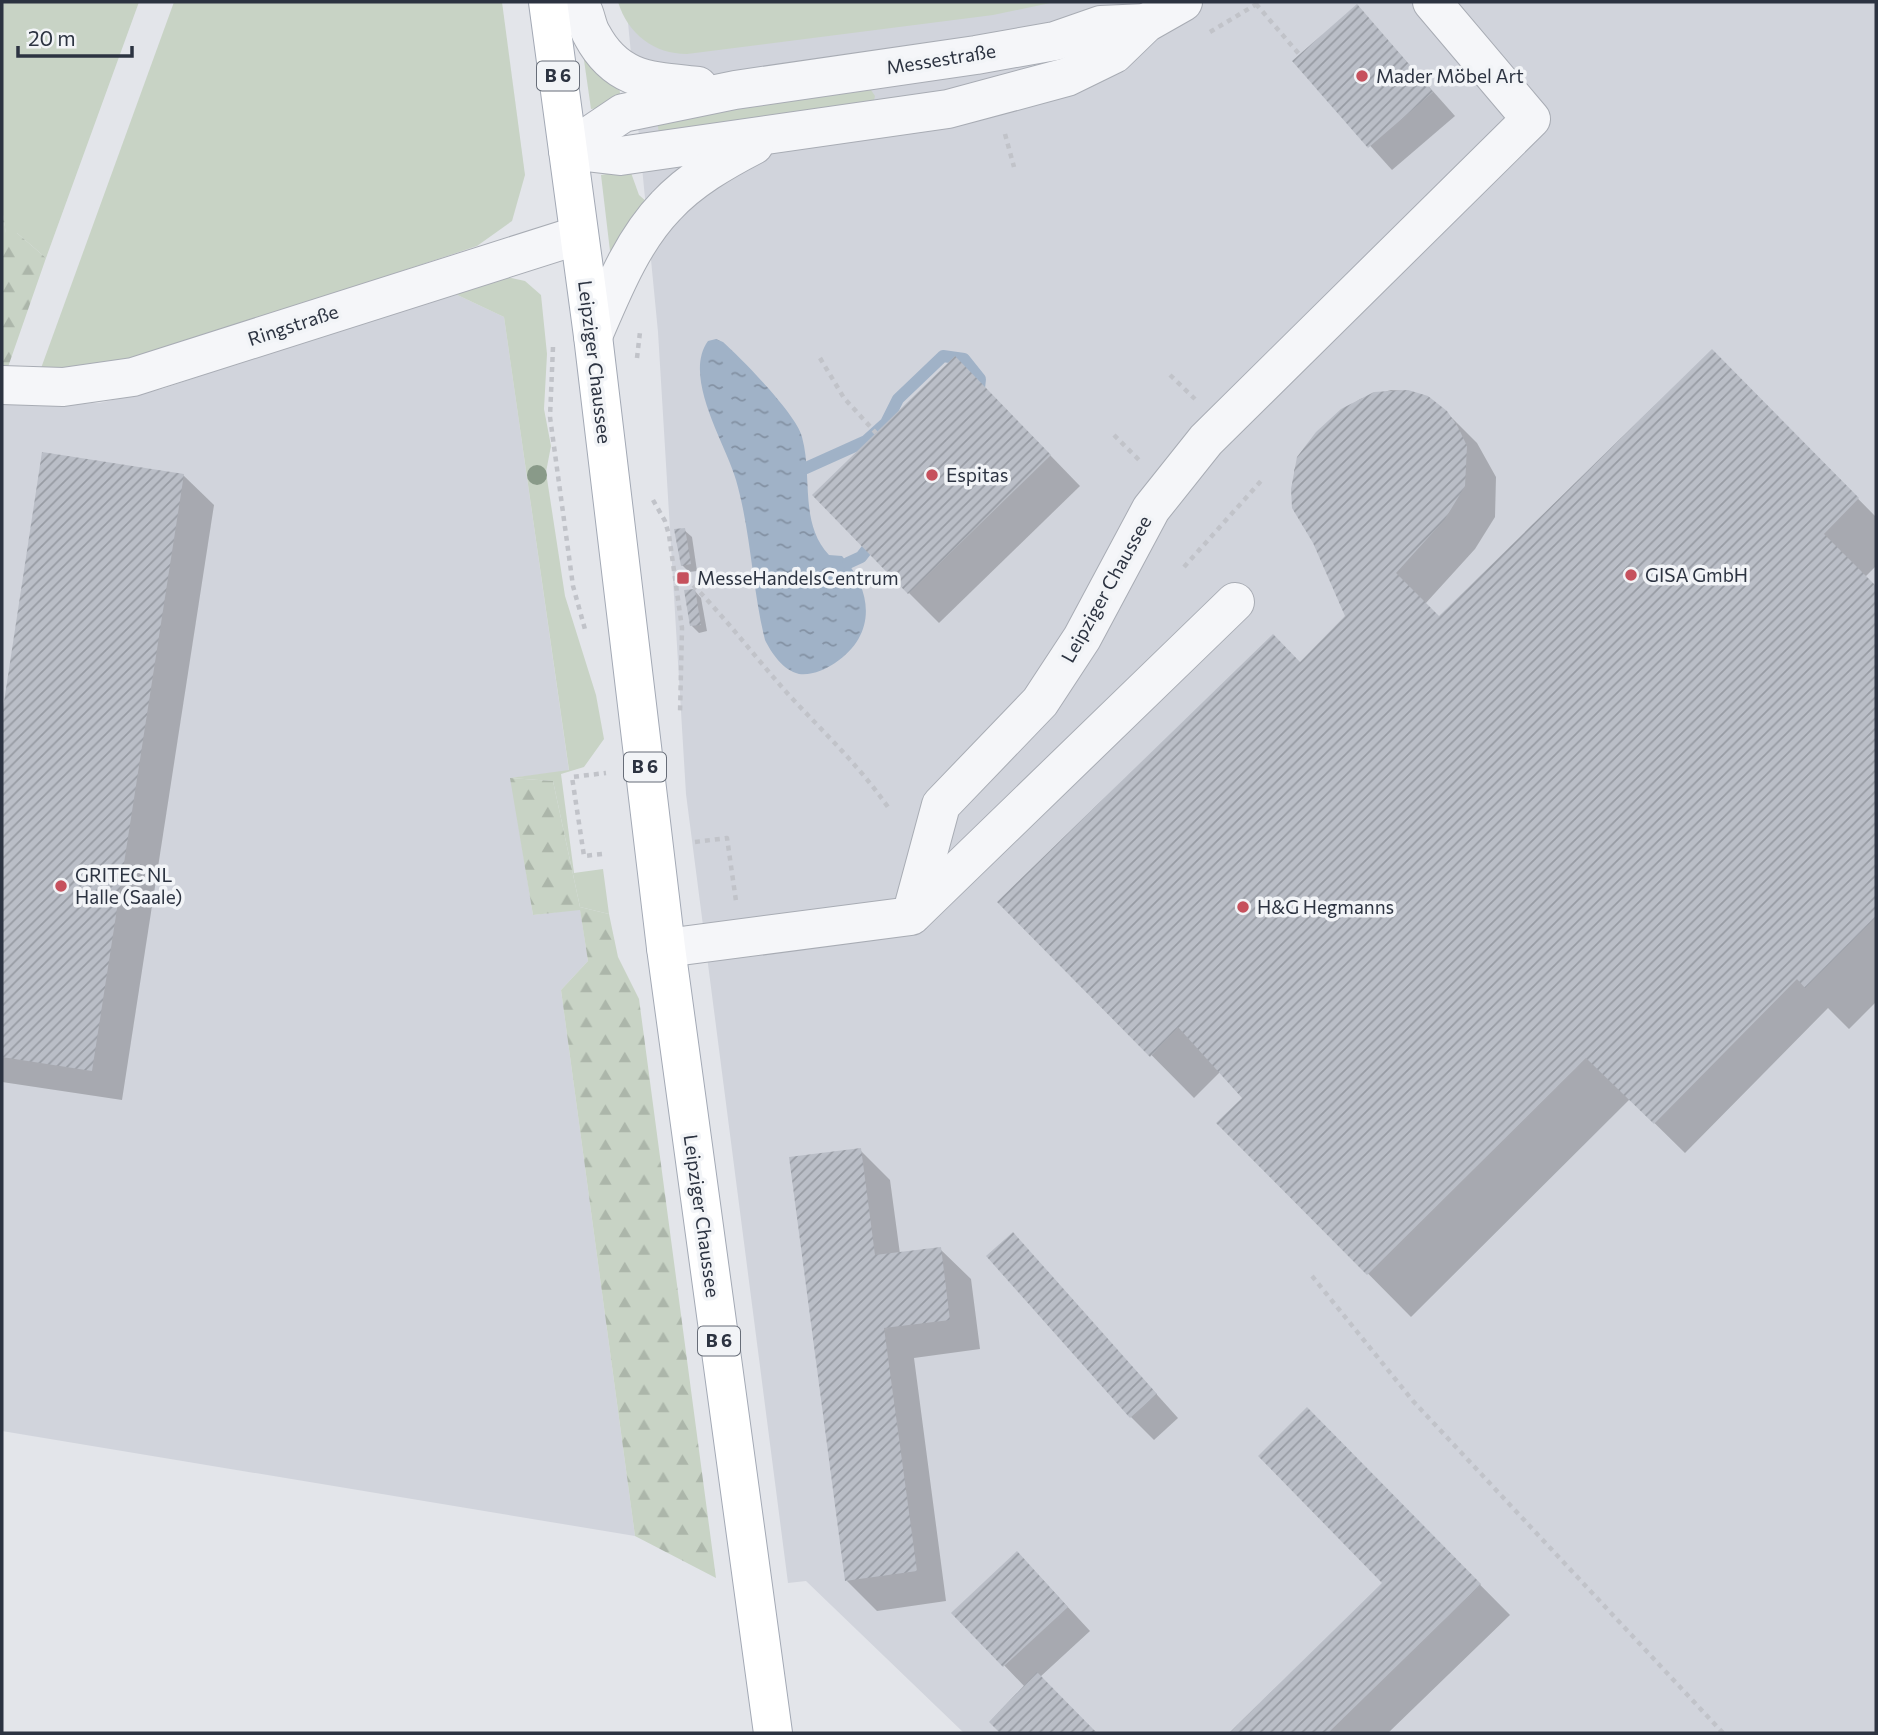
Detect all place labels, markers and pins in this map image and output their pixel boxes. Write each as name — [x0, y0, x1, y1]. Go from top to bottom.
place label: Mader Möbel Art — [1376, 64, 1524, 87]
marker: Mader Möbel Art — [1354, 68, 1370, 84]
place label: Espitas — [946, 463, 1008, 486]
marker: Espitas — [924, 467, 940, 483]
place label: GISA GmbH — [1645, 563, 1748, 586]
place label: MesseHandelsCentrum — [697, 566, 898, 589]
marker: GISA GmbH — [1623, 567, 1639, 583]
marker: MesseHandelsCentrum — [675, 570, 691, 586]
place label: GRITEC NL Halle (Saale) — [75, 863, 182, 908]
marker: GRITEC NL Halle (Saale) — [53, 878, 69, 894]
place label: H&G Hegmanns — [1257, 895, 1394, 918]
marker: H&G Hegmanns — [1235, 899, 1251, 915]

